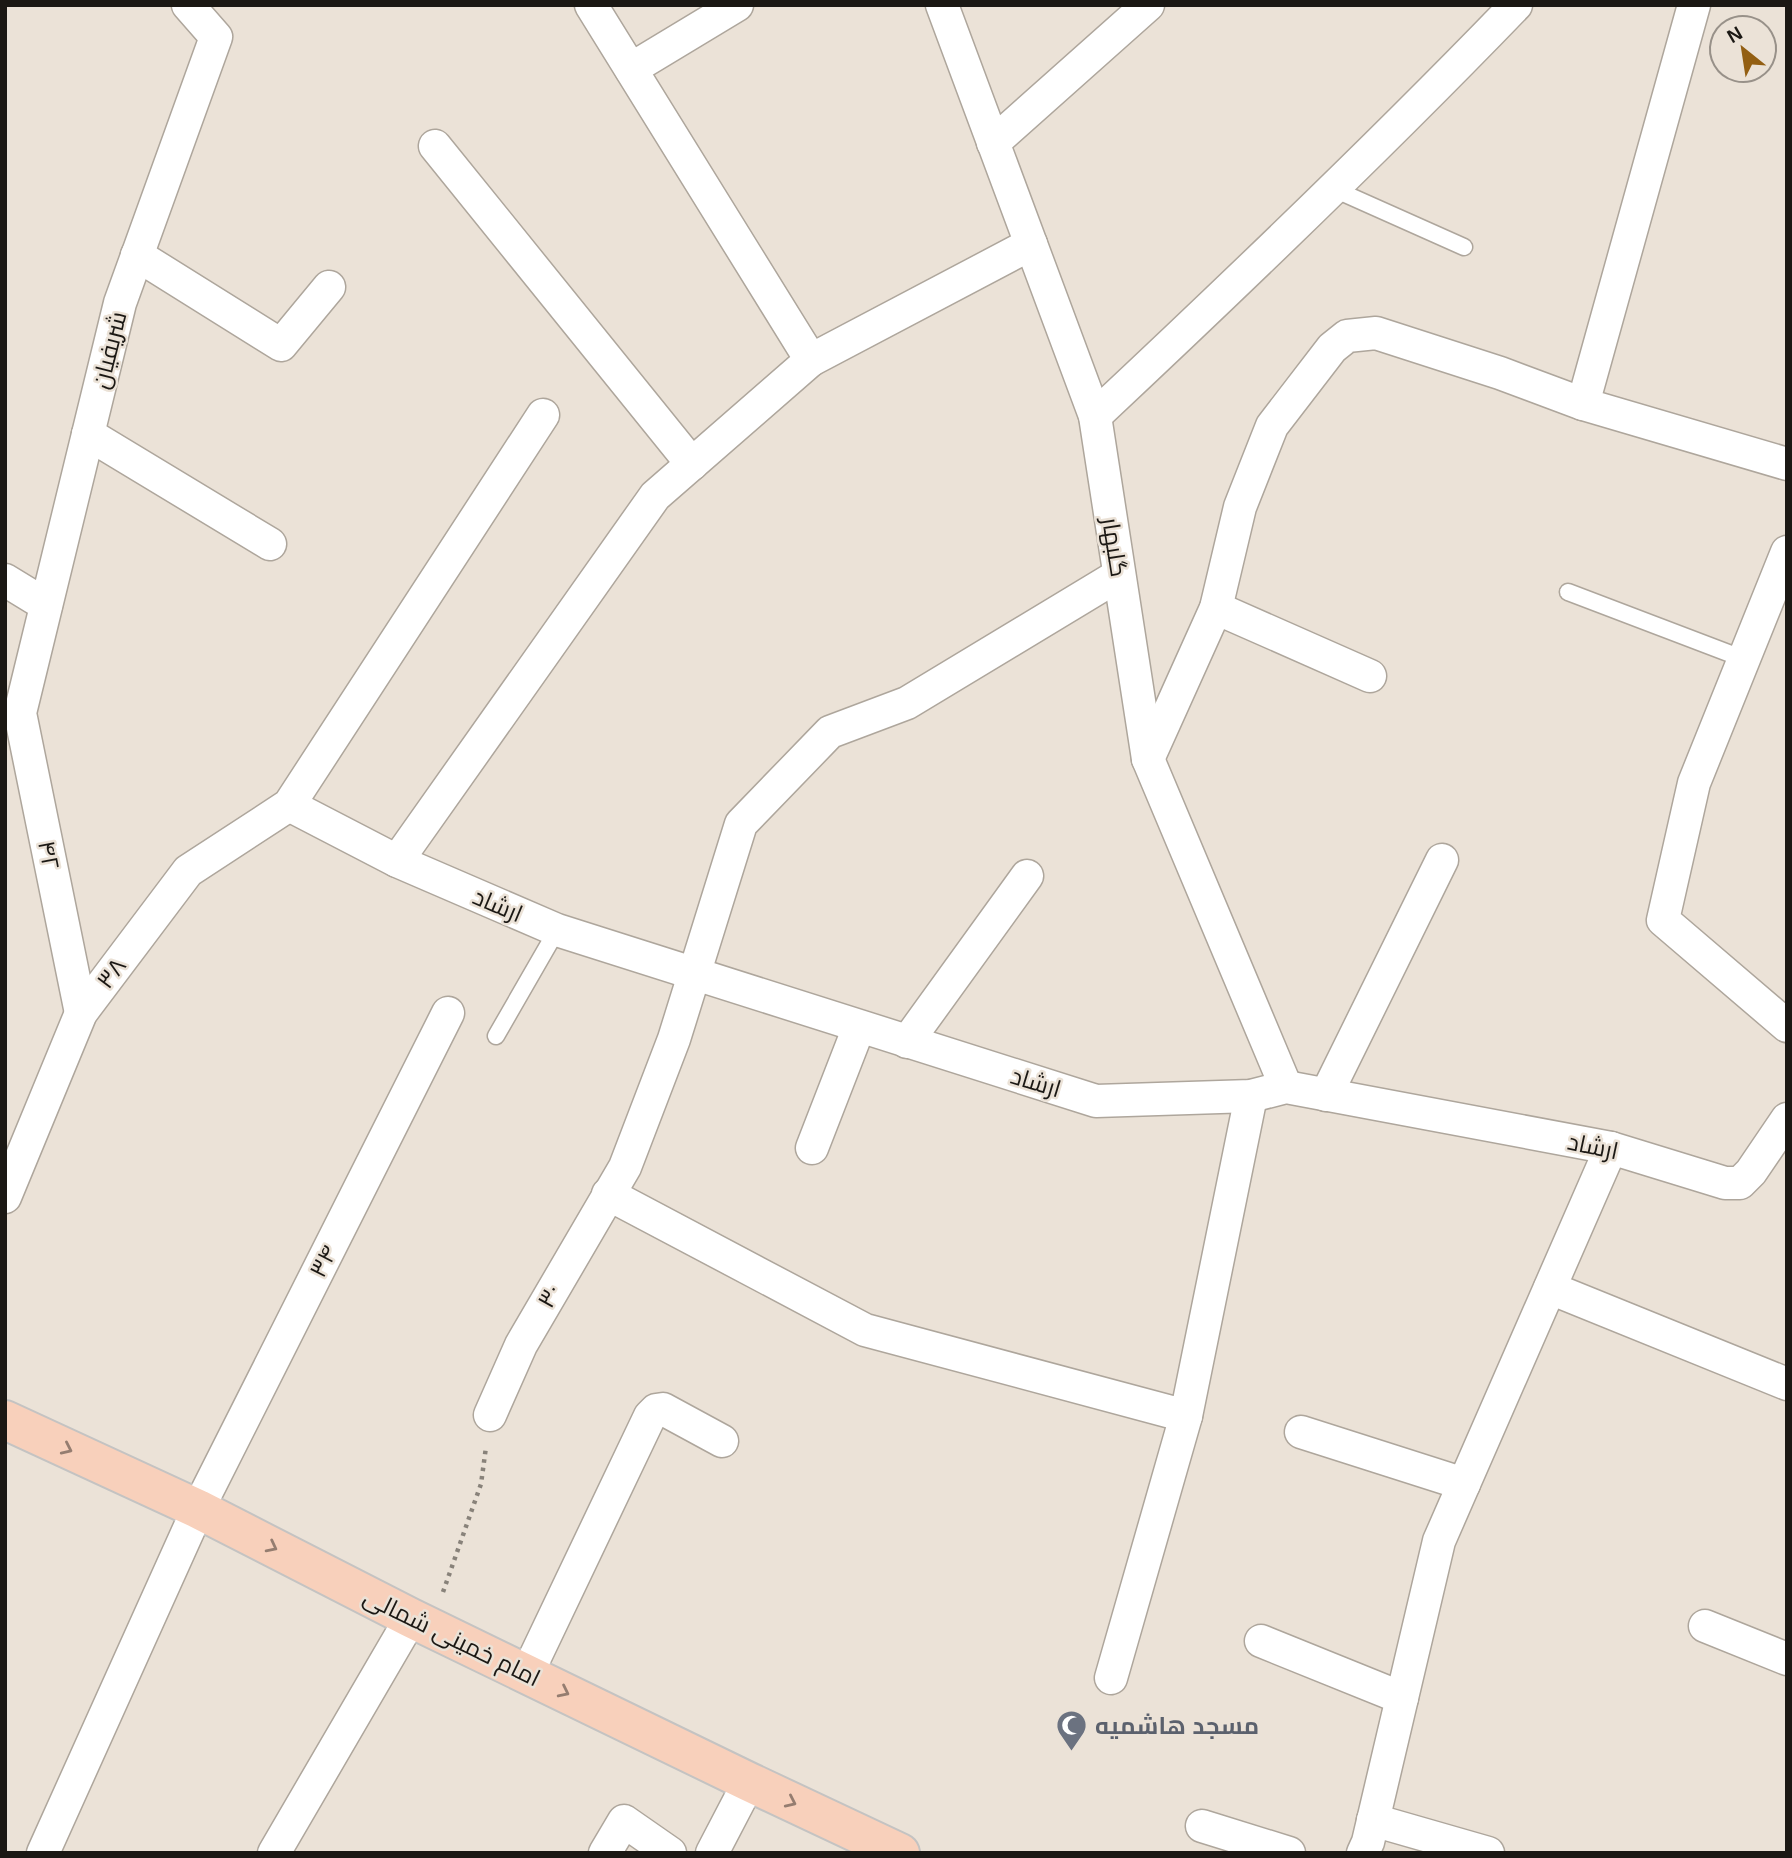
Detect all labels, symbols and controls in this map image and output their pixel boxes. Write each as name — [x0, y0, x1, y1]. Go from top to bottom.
north arrow — [1708, 14, 1778, 84]
text: N — [1724, 22, 1746, 47]
street label: شریفیان — [86, 309, 133, 392]
street label: گلبهار — [1096, 513, 1133, 579]
street label: ۴۲ — [33, 838, 65, 872]
street label: ارشاد — [469, 883, 527, 927]
street label: ۳۸ — [91, 952, 131, 994]
street label: ارشاد — [1008, 1062, 1064, 1102]
street label: ارشاد — [1565, 1127, 1621, 1165]
street label: ۳۴ — [304, 1241, 342, 1281]
street label: ۳۰ — [532, 1280, 566, 1312]
one-way arrow — [60, 1441, 72, 1455]
one-way arrow — [265, 1539, 277, 1553]
street label: امام خمینی شمالی — [358, 1583, 545, 1694]
one-way arrow — [557, 1684, 569, 1698]
mosque icon: مسجد هاشمیه — [1055, 1708, 1089, 1752]
place label: مسجد هاشمیه — [1095, 1712, 1259, 1739]
one-way arrow — [784, 1794, 796, 1808]

